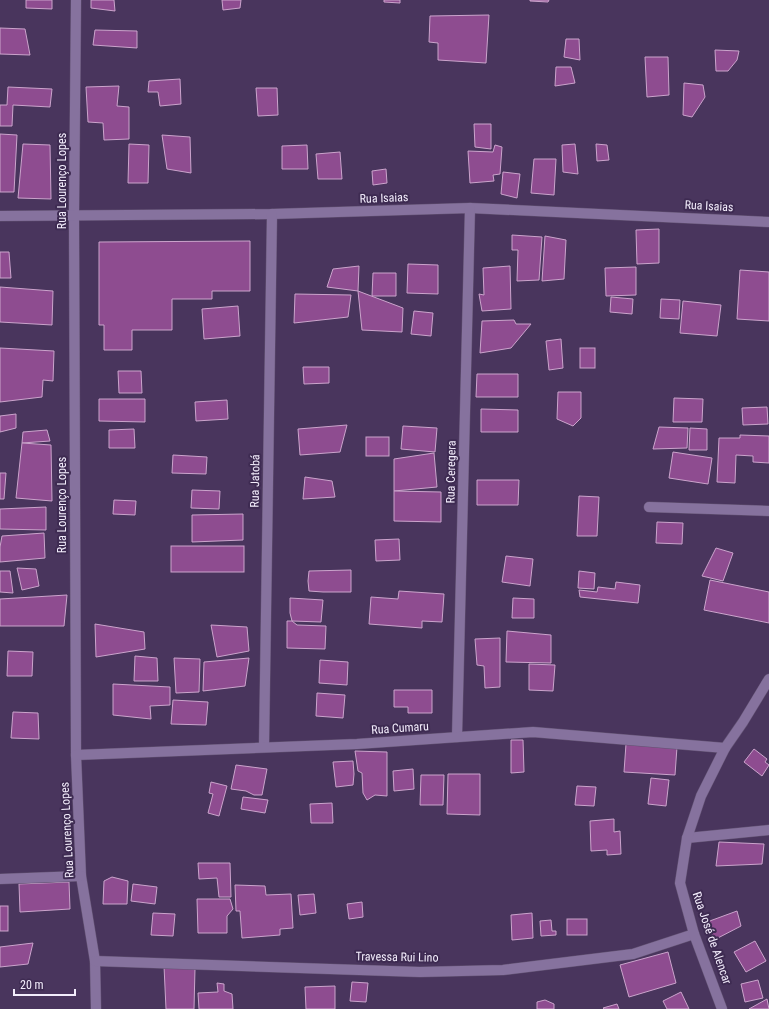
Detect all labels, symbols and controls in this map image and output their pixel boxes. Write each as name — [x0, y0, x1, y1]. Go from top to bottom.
street label: Rua Lourenço Lopes — [55, 133, 69, 229]
street label: Rua Isaias — [359, 190, 409, 206]
street label: Rua Isaias — [684, 198, 734, 214]
street label: Rua Ceregera — [443, 440, 459, 504]
street label: Rua Jatobá — [248, 454, 262, 508]
street label: Rua Lourenço Lopes — [55, 457, 69, 553]
street label: Rua Cumaru — [371, 719, 429, 737]
street label: Rua Lourenço Lopes — [57, 782, 77, 878]
street label: Rua José de Alencar — [690, 890, 734, 986]
street label: Travessa Rui Lino — [355, 949, 439, 965]
scale bar — [14, 971, 75, 997]
text: 20 m — [20, 978, 44, 992]

